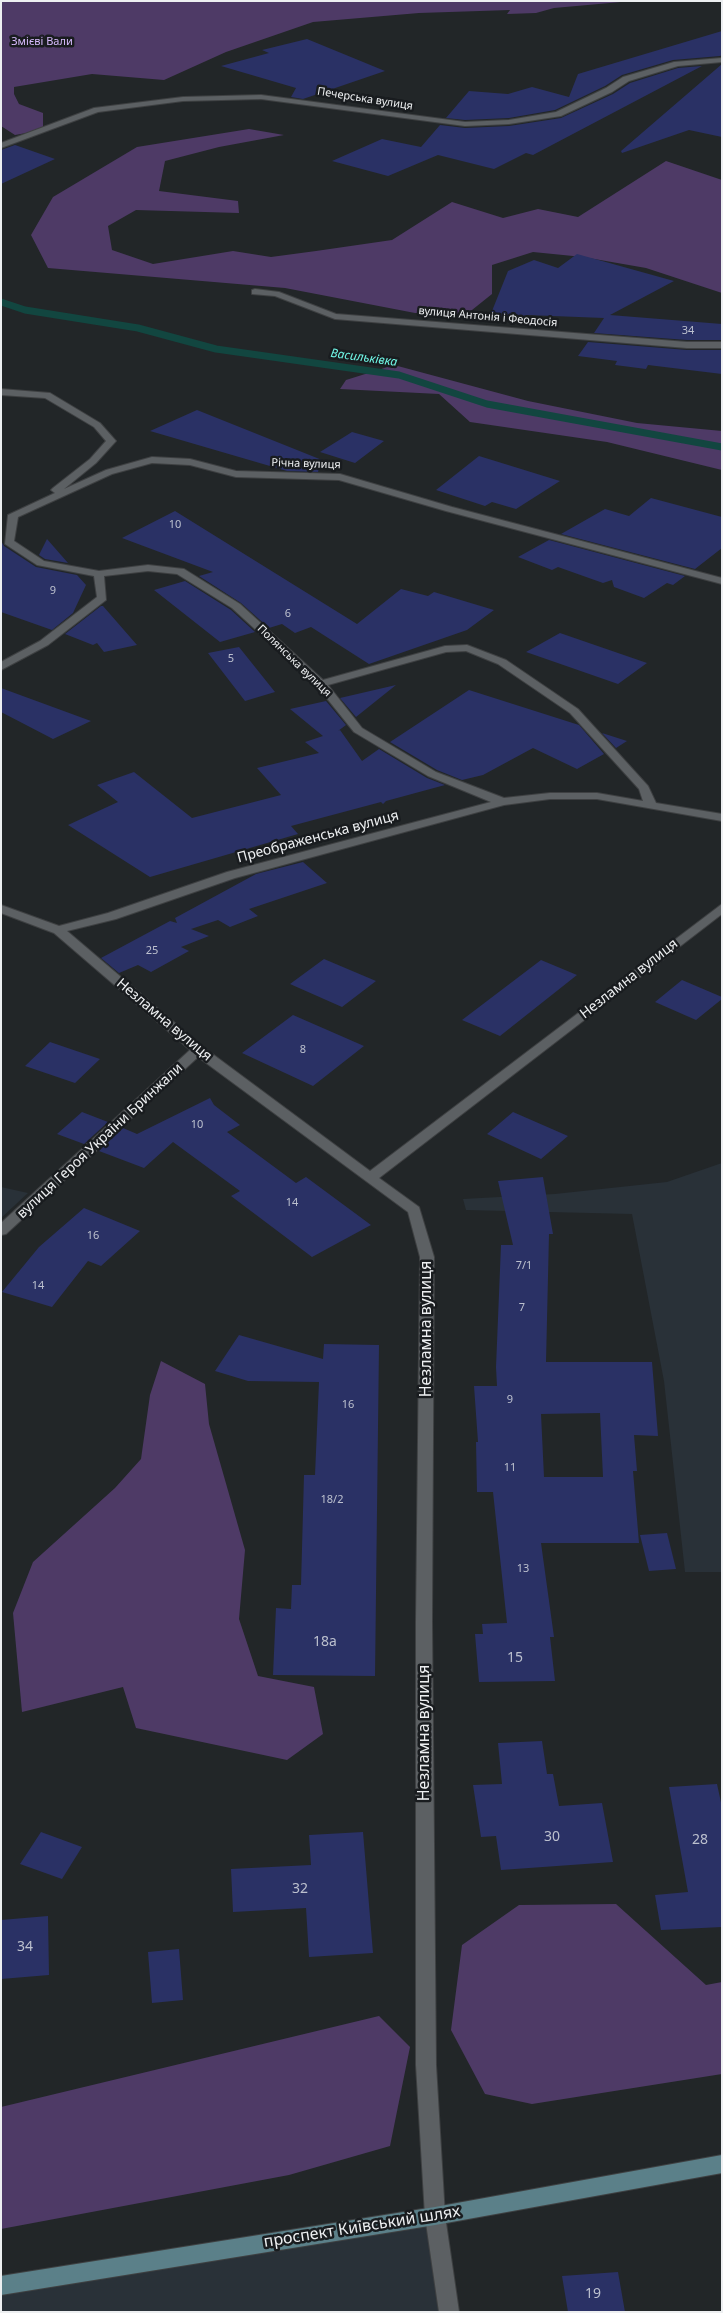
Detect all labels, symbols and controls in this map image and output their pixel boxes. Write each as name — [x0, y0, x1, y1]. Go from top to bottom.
park label: Змієві Вали — [11, 35, 73, 49]
street label: Печерська вулиця — [316, 85, 414, 113]
street label: вулиця Антонія і Феодосія — [418, 304, 558, 330]
house number: 34 — [682, 324, 694, 338]
water label: Васильківка — [330, 346, 398, 370]
street label: Річна вулиця — [271, 456, 341, 472]
house number: 10 — [169, 518, 181, 532]
house number: 9 — [50, 584, 56, 598]
house number: 6 — [285, 607, 291, 621]
street label: Полянська вулиця — [254, 622, 334, 700]
house number: 5 — [228, 652, 234, 666]
street label: Преображенська вулиця — [235, 807, 401, 867]
street label: Незламна вулиця — [577, 936, 681, 1022]
house number: 25 — [146, 944, 158, 958]
street label: Незламна вулиця — [113, 975, 215, 1065]
house number: 8 — [300, 1043, 306, 1057]
street label: вулиця Героя України Бринжали — [14, 1060, 186, 1222]
house number: 10 — [191, 1118, 203, 1132]
house number: 14 — [286, 1196, 298, 1210]
house number: 16 — [87, 1229, 99, 1243]
house number: 7/1 — [516, 1259, 532, 1273]
street label: Незламна вулиця — [416, 1261, 436, 1397]
house number: 14 — [32, 1279, 44, 1293]
house number: 7 — [519, 1301, 525, 1315]
house number: 9 — [507, 1393, 513, 1407]
house number: 16 — [342, 1398, 354, 1412]
house number: 11 — [504, 1461, 516, 1475]
house number: 18/2 — [321, 1493, 343, 1507]
house number: 13 — [517, 1562, 529, 1576]
house number: 18а — [313, 1634, 337, 1650]
house number: 15 — [507, 1650, 523, 1666]
street label: Незламна вулиця — [414, 1665, 434, 1801]
house number: 30 — [544, 1829, 560, 1845]
house number: 28 — [692, 1832, 708, 1848]
house number: 32 — [292, 1881, 308, 1897]
house number: 34 — [17, 1939, 33, 1955]
street label: проспект Київський шлях — [262, 2202, 462, 2252]
house number: 19 — [585, 2286, 601, 2302]

